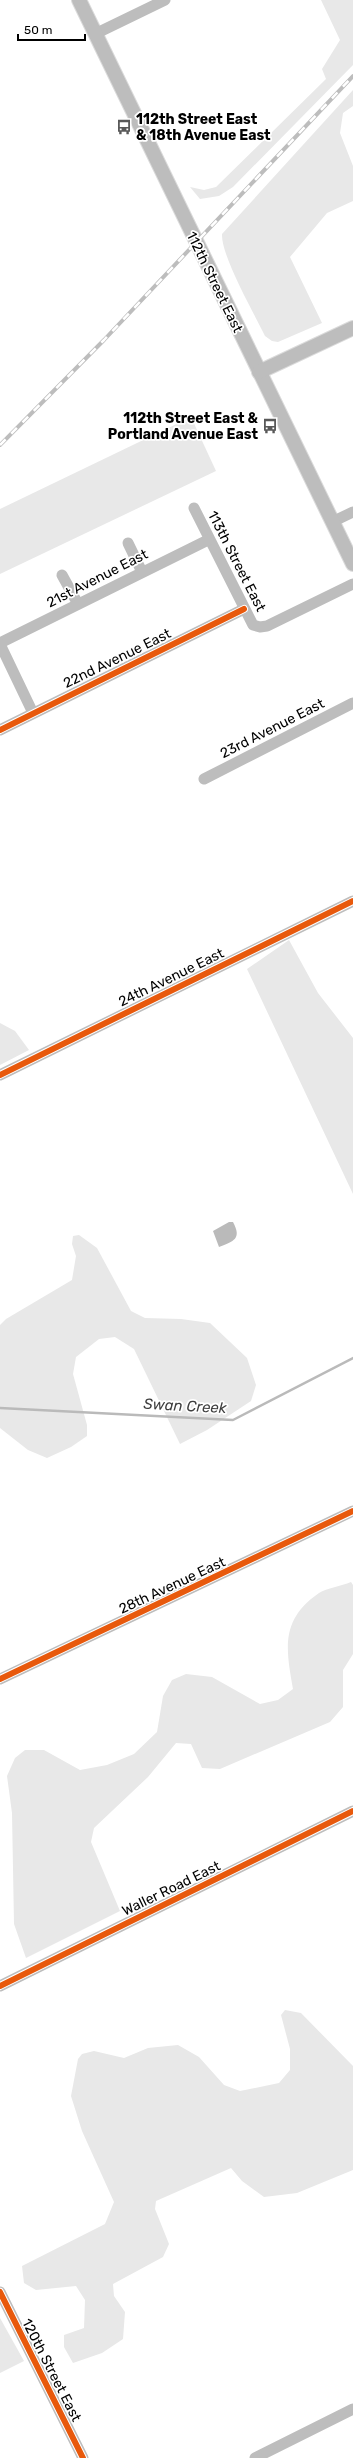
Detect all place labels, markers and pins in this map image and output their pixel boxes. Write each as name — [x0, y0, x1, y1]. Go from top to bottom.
place label: 112th Street East & 18th Avenue East — [136, 111, 271, 144]
bus stop icon: 112th Street East & 18th Avenue East — [115, 118, 133, 136]
place label: 112th Street East & Portland Avenue East — [108, 410, 259, 443]
bus stop icon: 112th Street East & Portland Avenue East — [261, 417, 279, 435]

